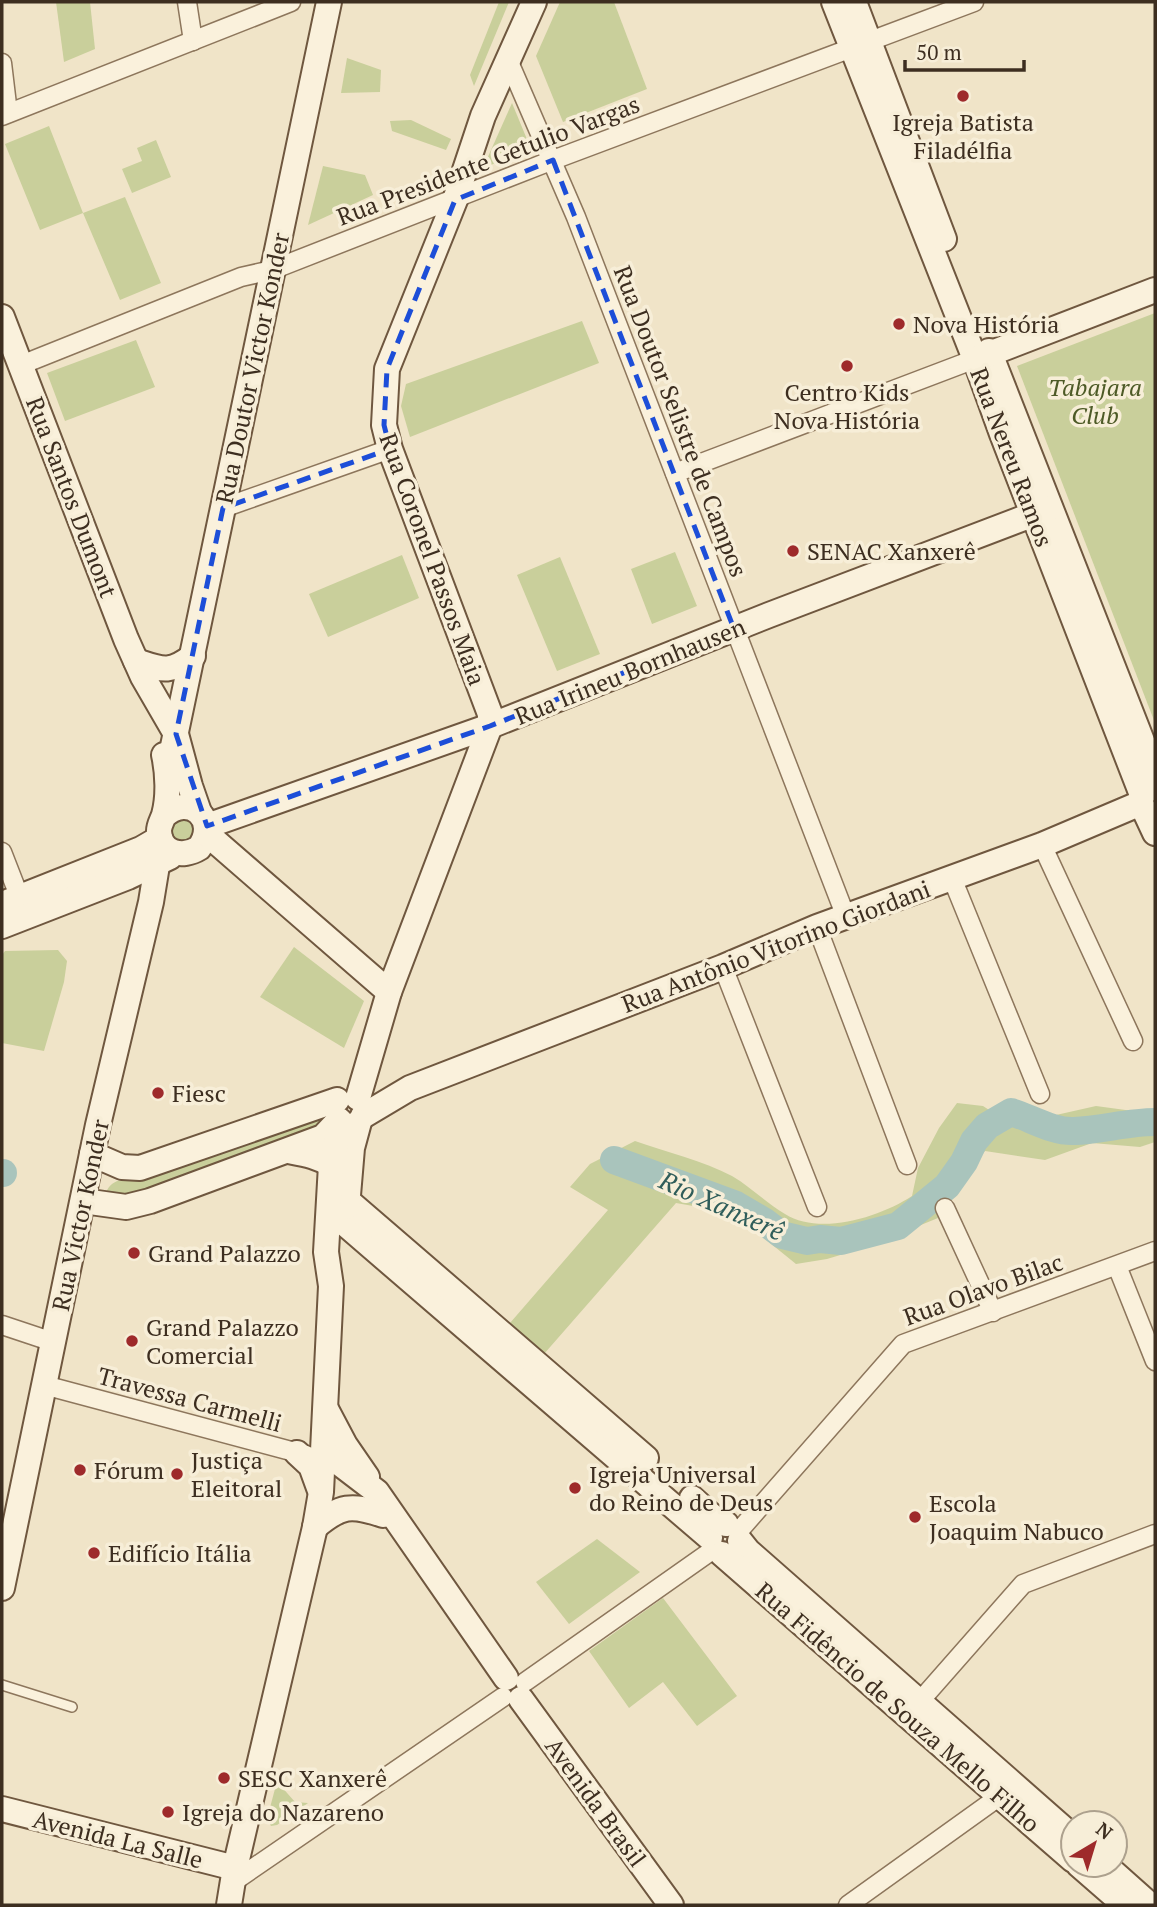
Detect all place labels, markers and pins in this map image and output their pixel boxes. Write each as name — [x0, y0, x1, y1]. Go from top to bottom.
marker: Igreja Batista Filadélfia — [955, 88, 971, 104]
place label: Igreja Batista Filadélfia — [892, 106, 1034, 166]
place label: Nova História — [913, 308, 1059, 340]
marker: Nova História — [891, 316, 907, 332]
marker: Centro Kids Nova História — [839, 358, 855, 374]
place label: Centro Kids Nova História — [774, 376, 920, 436]
place label: SENAC Xanxerê — [807, 535, 976, 567]
marker: SENAC Xanxerê — [785, 543, 801, 559]
place label: Fiesc — [172, 1077, 226, 1109]
marker: Fiesc — [150, 1085, 166, 1101]
place label: Grand Palazzo — [148, 1237, 301, 1269]
marker: Grand Palazzo — [126, 1245, 142, 1261]
place label: Grand Palazzo Comercial — [146, 1311, 299, 1371]
marker: Grand Palazzo Comercial — [124, 1333, 140, 1349]
place label: Justiça Eleitoral — [191, 1444, 282, 1504]
place label: Fórum — [94, 1454, 164, 1486]
place label: Igreja Universal do Reino de Deus — [589, 1458, 773, 1518]
marker: Fórum — [72, 1462, 88, 1478]
marker: Justiça Eleitoral — [169, 1466, 185, 1482]
marker: Igreja Universal do Reino de Deus — [567, 1480, 583, 1496]
place label: Escola Joaquim Nabuco — [929, 1487, 1104, 1547]
marker: Escola Joaquim Nabuco — [907, 1509, 923, 1525]
place label: Edifício Itália — [108, 1537, 252, 1569]
marker: Edifício Itália — [86, 1545, 102, 1561]
place label: SESC Xanxerê — [238, 1762, 387, 1794]
marker: SESC Xanxerê — [216, 1770, 232, 1786]
place label: Igreja do Nazareno — [182, 1796, 384, 1828]
marker: Igreja do Nazareno — [160, 1804, 176, 1820]

